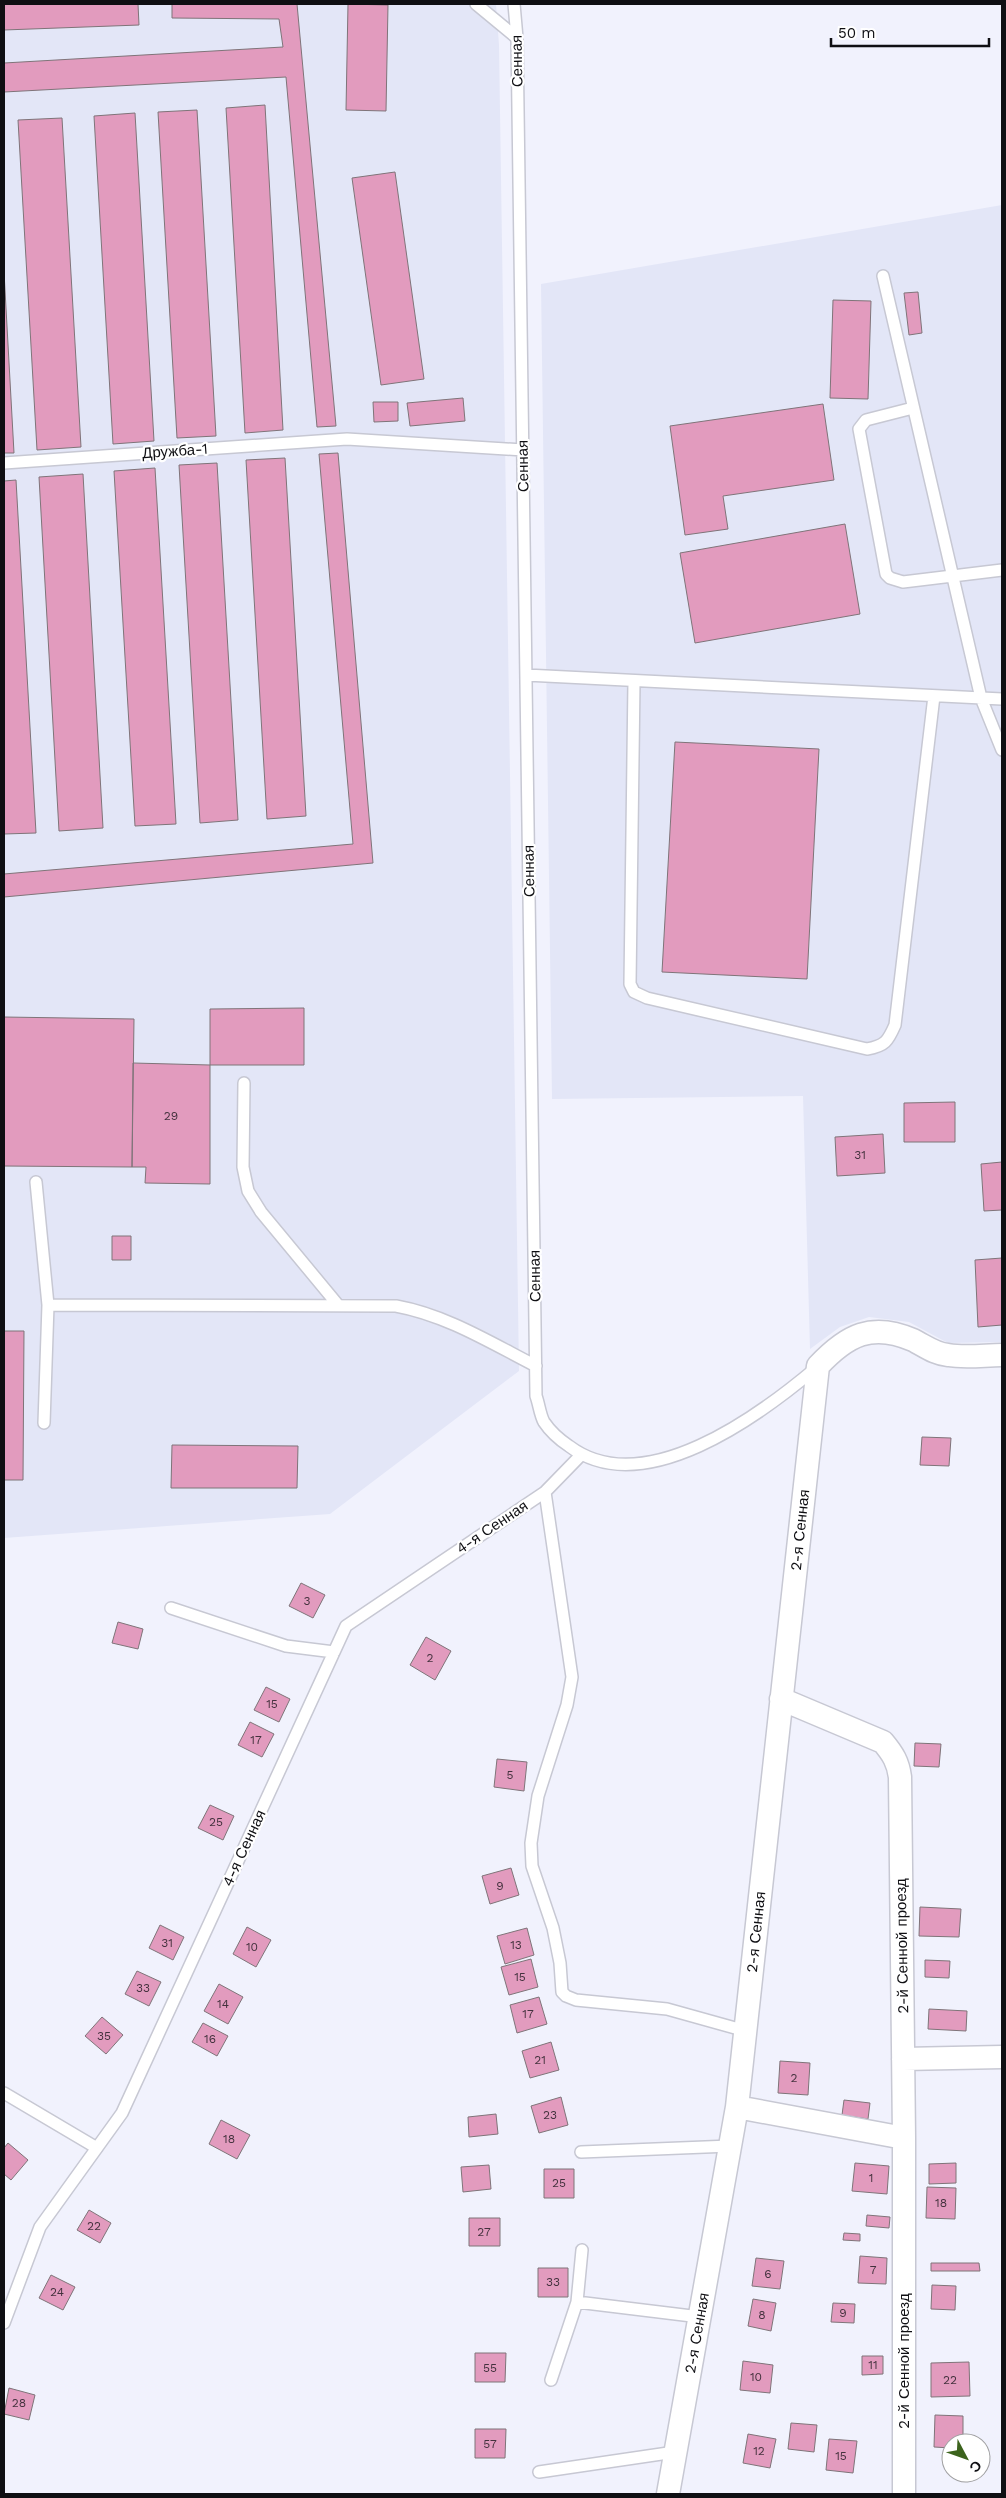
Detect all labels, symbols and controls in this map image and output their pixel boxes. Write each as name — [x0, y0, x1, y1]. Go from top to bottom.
scale bar — [831, 15, 988, 47]
text: 50 m — [838, 24, 875, 42]
street label: Сенная — [508, 35, 526, 87]
street label: Дружба-1 — [142, 440, 208, 462]
street label: Сенная — [514, 440, 532, 492]
street label: Сенная — [520, 845, 538, 897]
house number: 29 — [164, 1109, 178, 1123]
house number: 31 — [854, 1148, 866, 1162]
street label: Сенная — [526, 1250, 544, 1302]
street label: 2-я Сенная — [787, 1489, 813, 1571]
street label: 4-я Сенная — [453, 1497, 531, 1557]
house number: 3 — [304, 1594, 311, 1608]
house number: 2 — [427, 1651, 434, 1665]
house number: 15 — [266, 1697, 278, 1711]
house number: 17 — [250, 1733, 262, 1747]
house number: 5 — [507, 1768, 514, 1782]
street label: 4-я Сенная — [218, 1807, 270, 1889]
house number: 25 — [209, 1815, 223, 1829]
street label: 2-й Сенной проезд — [892, 1878, 912, 2014]
house number: 9 — [496, 1879, 504, 1893]
street label: 2-я Сенная — [743, 1891, 769, 1973]
house number: 31 — [161, 1936, 173, 1950]
house number: 13 — [510, 1938, 522, 1952]
house number: 10 — [246, 1940, 258, 1954]
house number: 15 — [514, 1970, 526, 1984]
house number: 33 — [136, 1981, 150, 1995]
house number: 14 — [217, 1997, 229, 2011]
house number: 17 — [522, 2007, 534, 2021]
house number: 35 — [97, 2029, 111, 2043]
house number: 16 — [204, 2032, 216, 2046]
house number: 21 — [534, 2053, 546, 2067]
house number: 2 — [791, 2071, 798, 2085]
house number: 23 — [543, 2108, 557, 2122]
house number: 18 — [223, 2132, 235, 2146]
house number: 1 — [869, 2171, 873, 2185]
house number: 25 — [552, 2176, 566, 2190]
house number: 18 — [935, 2196, 947, 2210]
house number: 22 — [87, 2219, 101, 2233]
house number: 27 — [477, 2225, 491, 2239]
house number: 7 — [870, 2263, 877, 2277]
house number: 6 — [764, 2267, 772, 2281]
house number: 33 — [546, 2275, 560, 2289]
house number: 24 — [50, 2285, 64, 2299]
street label: 2-я Сенная — [681, 2291, 713, 2375]
street label: 2-й Сенной проезд — [895, 2293, 913, 2429]
house number: 9 — [839, 2306, 847, 2320]
house number: 8 — [758, 2308, 766, 2322]
house number: 11 — [868, 2358, 878, 2372]
house number: 55 — [483, 2361, 497, 2375]
house number: 10 — [750, 2370, 762, 2384]
house number: 22 — [943, 2373, 957, 2387]
house number: 28 — [12, 2396, 26, 2410]
north arrow — [941, 2433, 991, 2483]
house number: 57 — [483, 2437, 497, 2451]
house number: 12 — [753, 2444, 765, 2458]
house number: 15 — [835, 2449, 847, 2463]
text: С — [966, 2457, 985, 2476]

